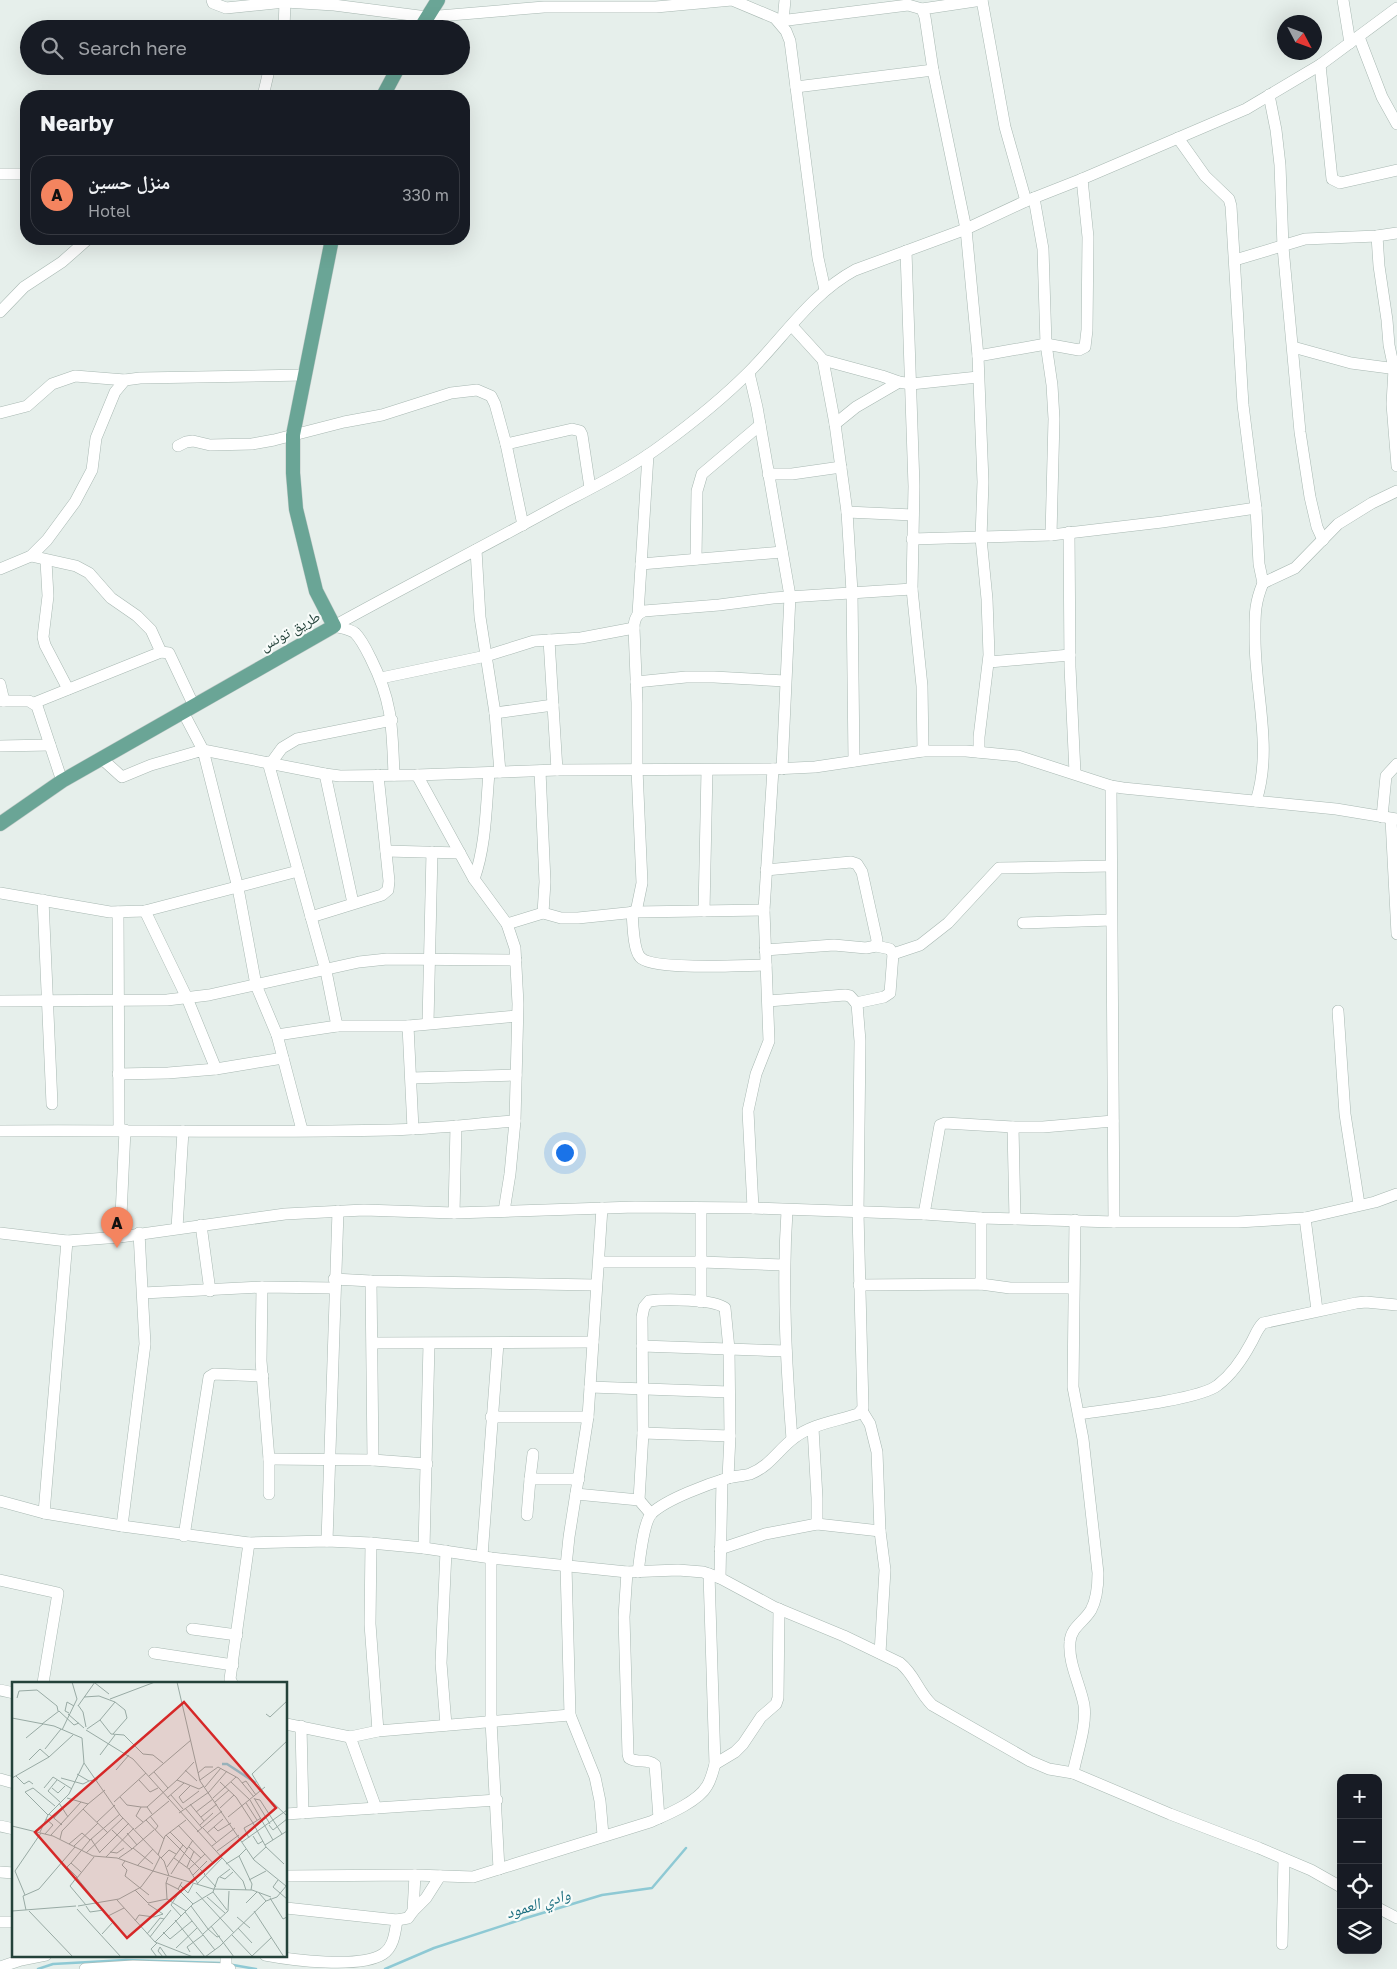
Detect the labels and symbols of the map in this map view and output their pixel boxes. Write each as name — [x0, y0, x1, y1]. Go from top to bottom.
north arrow — [1277, 15, 1322, 60]
street label: طريق تونس — [256, 606, 324, 656]
your location — [552, 1140, 578, 1166]
pin: A — [101, 1207, 133, 1248]
inset map — [12, 1682, 288, 1956]
water label: وادي العمود — [503, 1884, 574, 1925]

